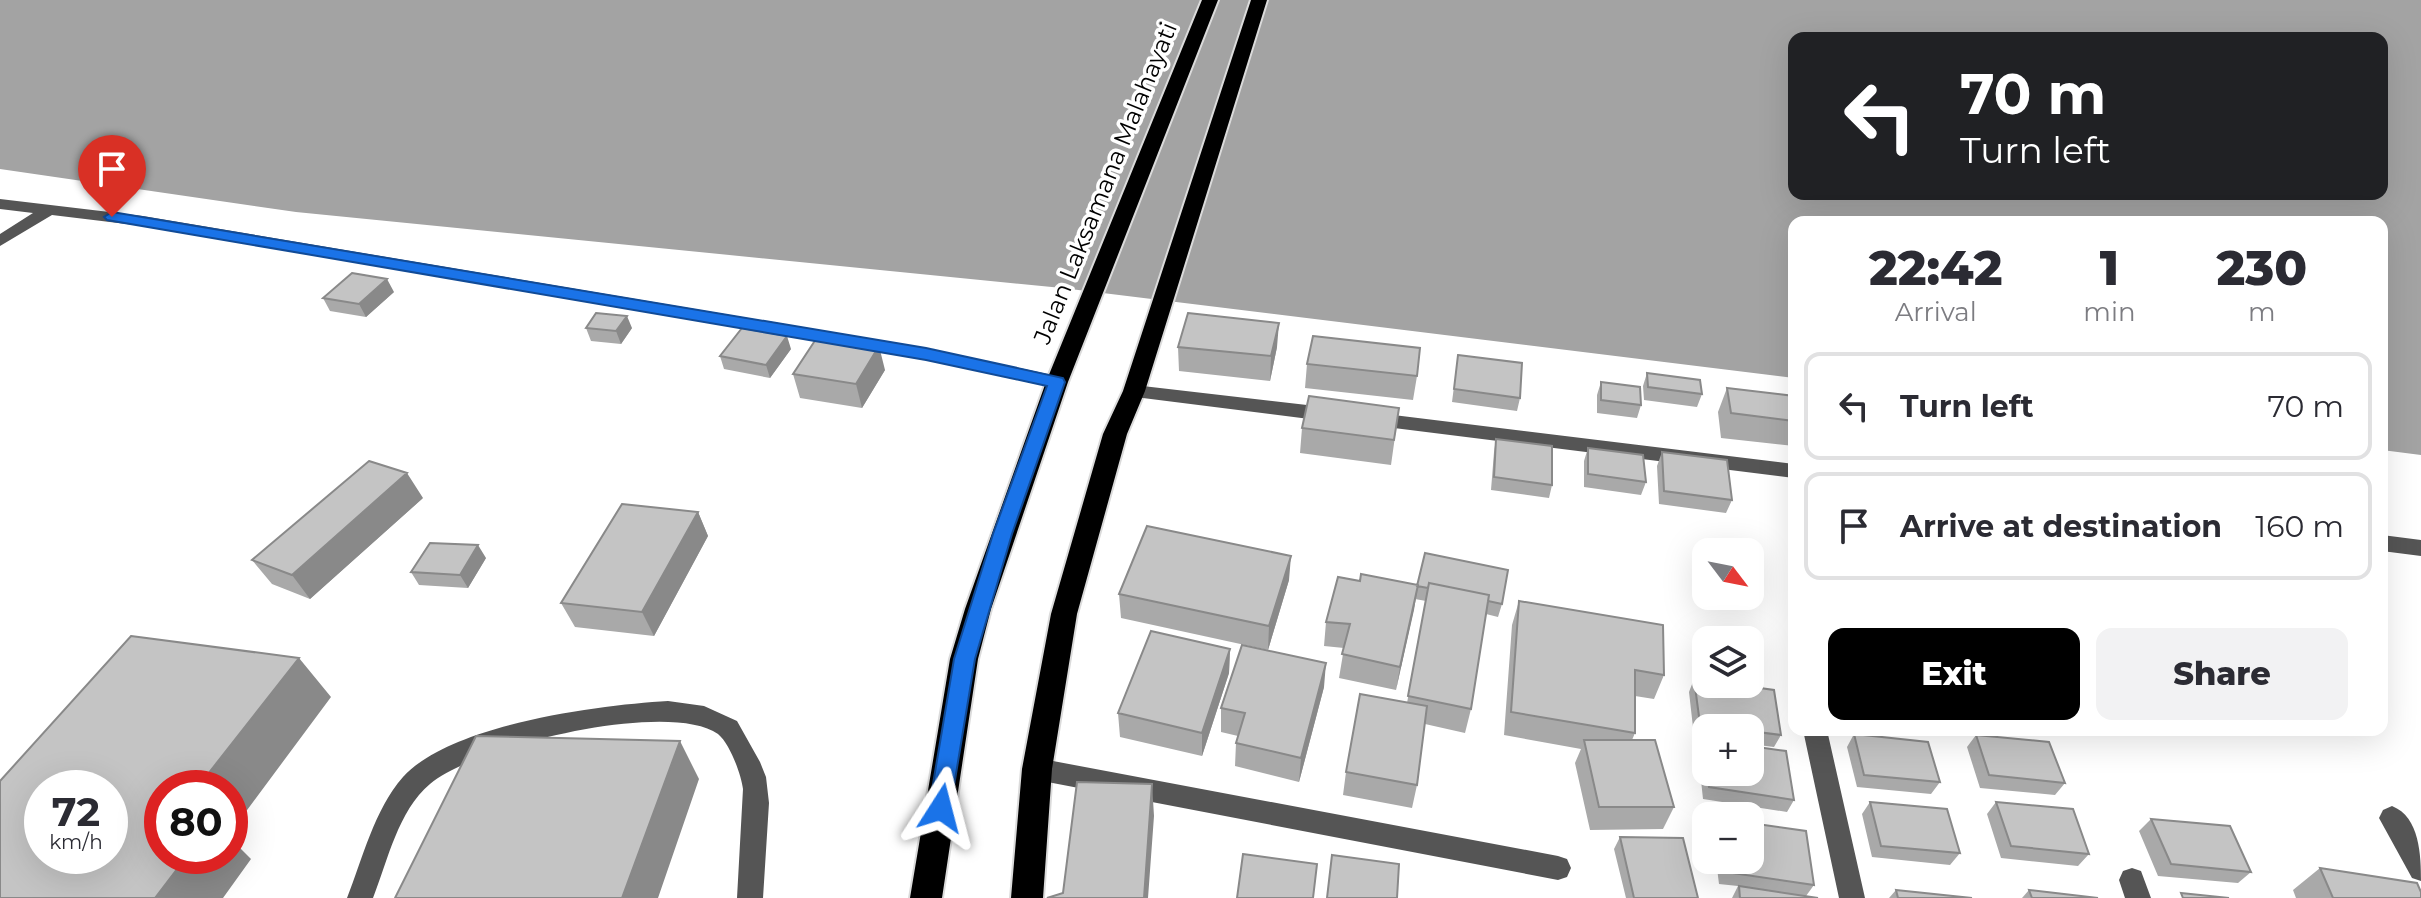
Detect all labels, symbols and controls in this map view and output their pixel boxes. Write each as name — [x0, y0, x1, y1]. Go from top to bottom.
street label: Jalan Laksamana Malahayati — [1027, 18, 1183, 349]
text: 70 m — [1960, 60, 2106, 128]
icon: left — [1828, 64, 1932, 168]
text: Turn left — [1960, 128, 2111, 172]
pin — [78, 135, 146, 217]
icon: arrive — [90, 147, 134, 191]
text: 22:42 — [1869, 239, 2002, 297]
text: 1 — [2100, 239, 2119, 297]
text: 230 — [2216, 239, 2307, 297]
text: Arrival — [1895, 296, 1977, 328]
text: min — [2083, 296, 2136, 328]
text: m — [2248, 296, 2276, 328]
icon: left — [1832, 384, 1876, 428]
text: Turn left — [1900, 388, 2033, 425]
text: 70 m — [2267, 388, 2344, 425]
icon: arrive — [1832, 504, 1876, 548]
text: Arrive at destination — [1900, 508, 2222, 545]
text: 160 m — [2255, 508, 2344, 545]
north arrow — [1692, 538, 1764, 610]
map controls — [1692, 538, 1764, 874]
button: layers — [1692, 626, 1764, 698]
button: Exit — [1828, 628, 2080, 720]
button: Share — [2096, 628, 2348, 720]
button: + — [1692, 714, 1764, 786]
position arrow — [899, 766, 983, 850]
speed limit sign: 80 — [144, 770, 248, 874]
text: 72 — [52, 787, 100, 836]
button: − — [1692, 802, 1764, 874]
text: km/h — [49, 830, 103, 854]

